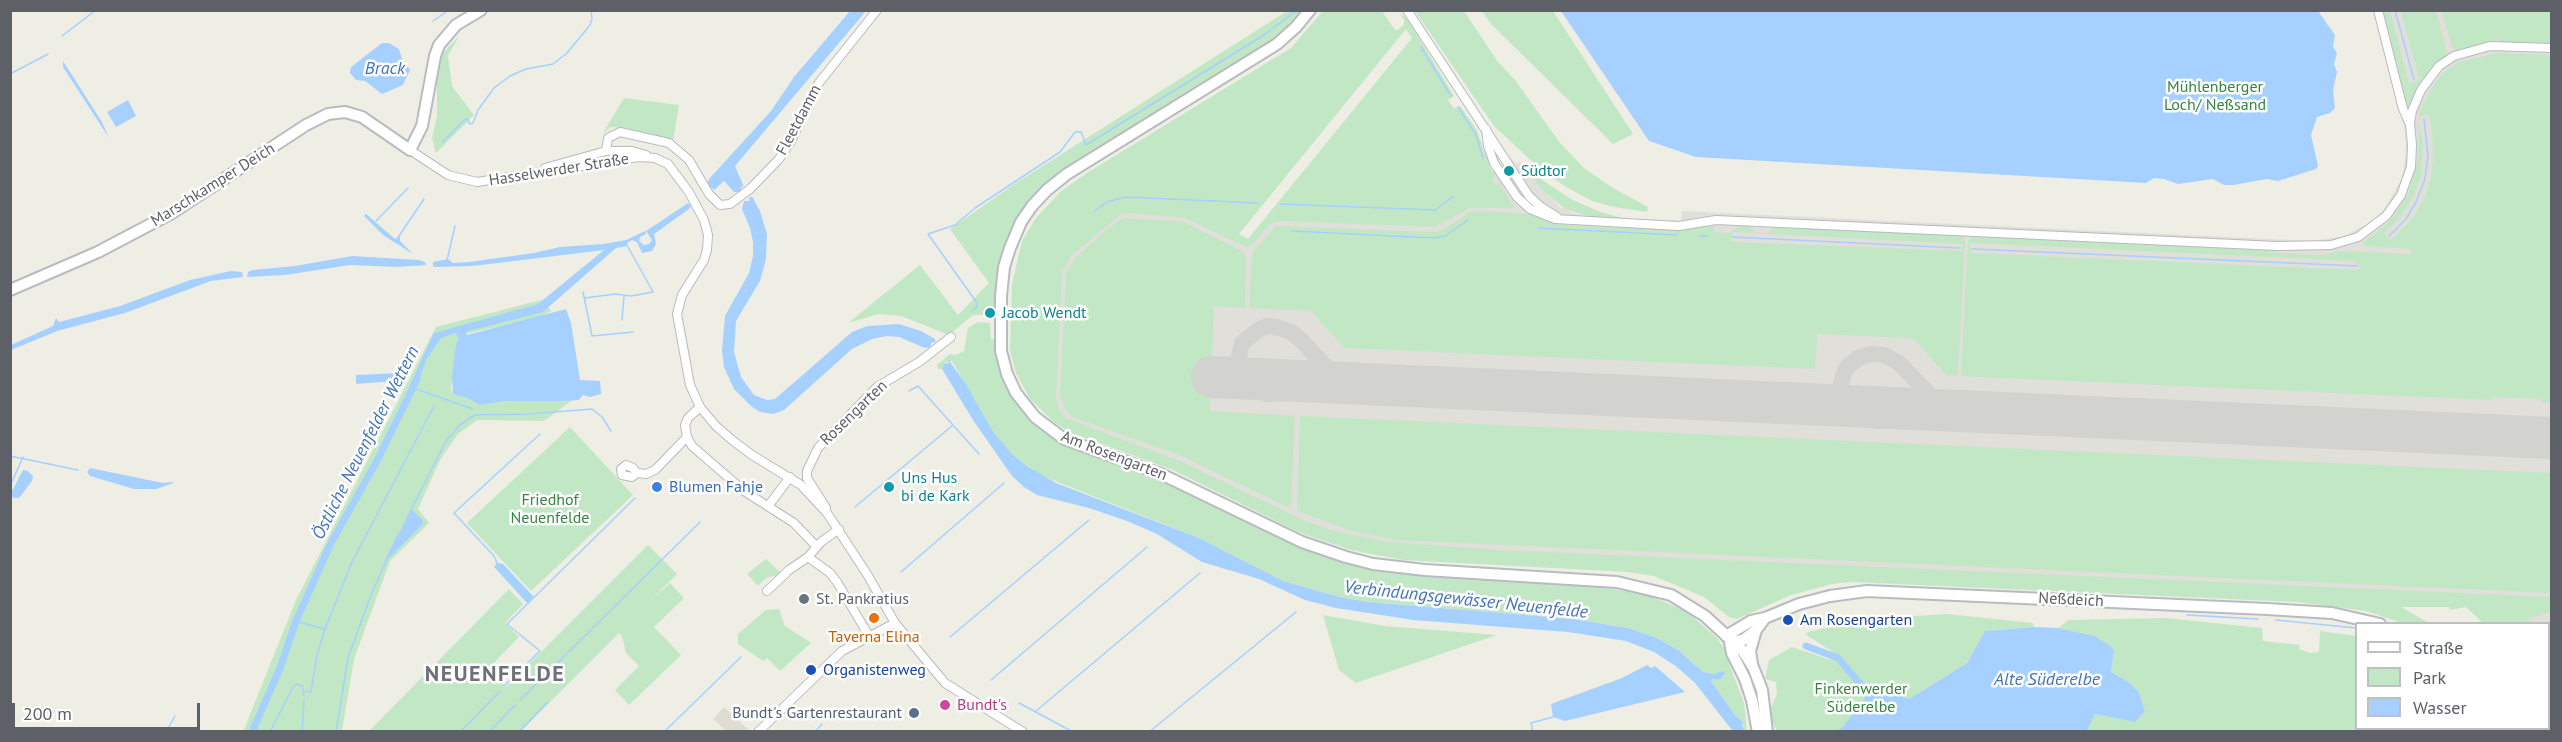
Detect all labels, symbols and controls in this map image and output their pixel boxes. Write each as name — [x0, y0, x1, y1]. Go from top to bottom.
water label: Brack — [365, 58, 405, 80]
park label: Mühlenberger Loch/ Neßsand — [2164, 77, 2266, 115]
street label: Fleetdamm — [772, 82, 826, 158]
street label: Marschkamper Deich — [147, 139, 279, 231]
street label: Hasselwerder Straße — [488, 149, 630, 191]
place label: Südtor — [1521, 161, 1566, 181]
marker: Südtor — [1502, 164, 1516, 178]
place label: Jacob Wendt — [1002, 303, 1086, 323]
marker: Jacob Wendt — [983, 306, 997, 320]
water label: Östliche Neuenfelder Wettern — [308, 343, 424, 543]
street label: Rosengarten — [817, 376, 891, 450]
street label: Am Rosengarten — [1058, 427, 1170, 485]
place label: Uns Hus bi de Kark — [901, 468, 970, 506]
place label: Blumen Fahje — [669, 477, 763, 497]
marker: Blumen Fahje — [650, 480, 664, 494]
marker: Uns Hus bi de Kark — [882, 480, 896, 494]
park label: Friedhof Neuenfelde — [511, 490, 589, 528]
water label: Verbindungsgewässer Neuenfelde — [1343, 576, 1589, 624]
place label: St. Pankratius — [816, 589, 909, 609]
street label: Neßdeich — [2038, 589, 2104, 611]
marker: St. Pankratius — [797, 592, 811, 606]
place label: Am Rosengarten — [1800, 610, 1912, 630]
marker: Taverna Elina — [867, 611, 881, 625]
marker: Am Rosengarten — [1781, 613, 1795, 627]
legend — [2355, 622, 2550, 730]
place label: Taverna Elina — [828, 627, 920, 647]
text: Straße — [2413, 636, 2464, 659]
place label: Organistenweg — [823, 660, 926, 680]
district label: NEUENFELDE — [425, 662, 565, 688]
marker: Organistenweg — [804, 663, 818, 677]
text: Park — [2413, 666, 2446, 689]
water label: Alte Süderelbe — [1994, 669, 2100, 691]
park label: Finkenwerder Süderelbe — [1815, 679, 1907, 717]
scale bar — [15, 691, 202, 729]
place label: Bundt's — [957, 695, 1007, 715]
text: Wasser — [2413, 696, 2467, 719]
marker: Bundt's — [938, 698, 952, 712]
text: 200 m — [23, 702, 72, 725]
place label: Bundt's Gartenrestaurant — [732, 703, 902, 723]
marker: Bundt's Gartenrestaurant — [907, 706, 921, 720]

